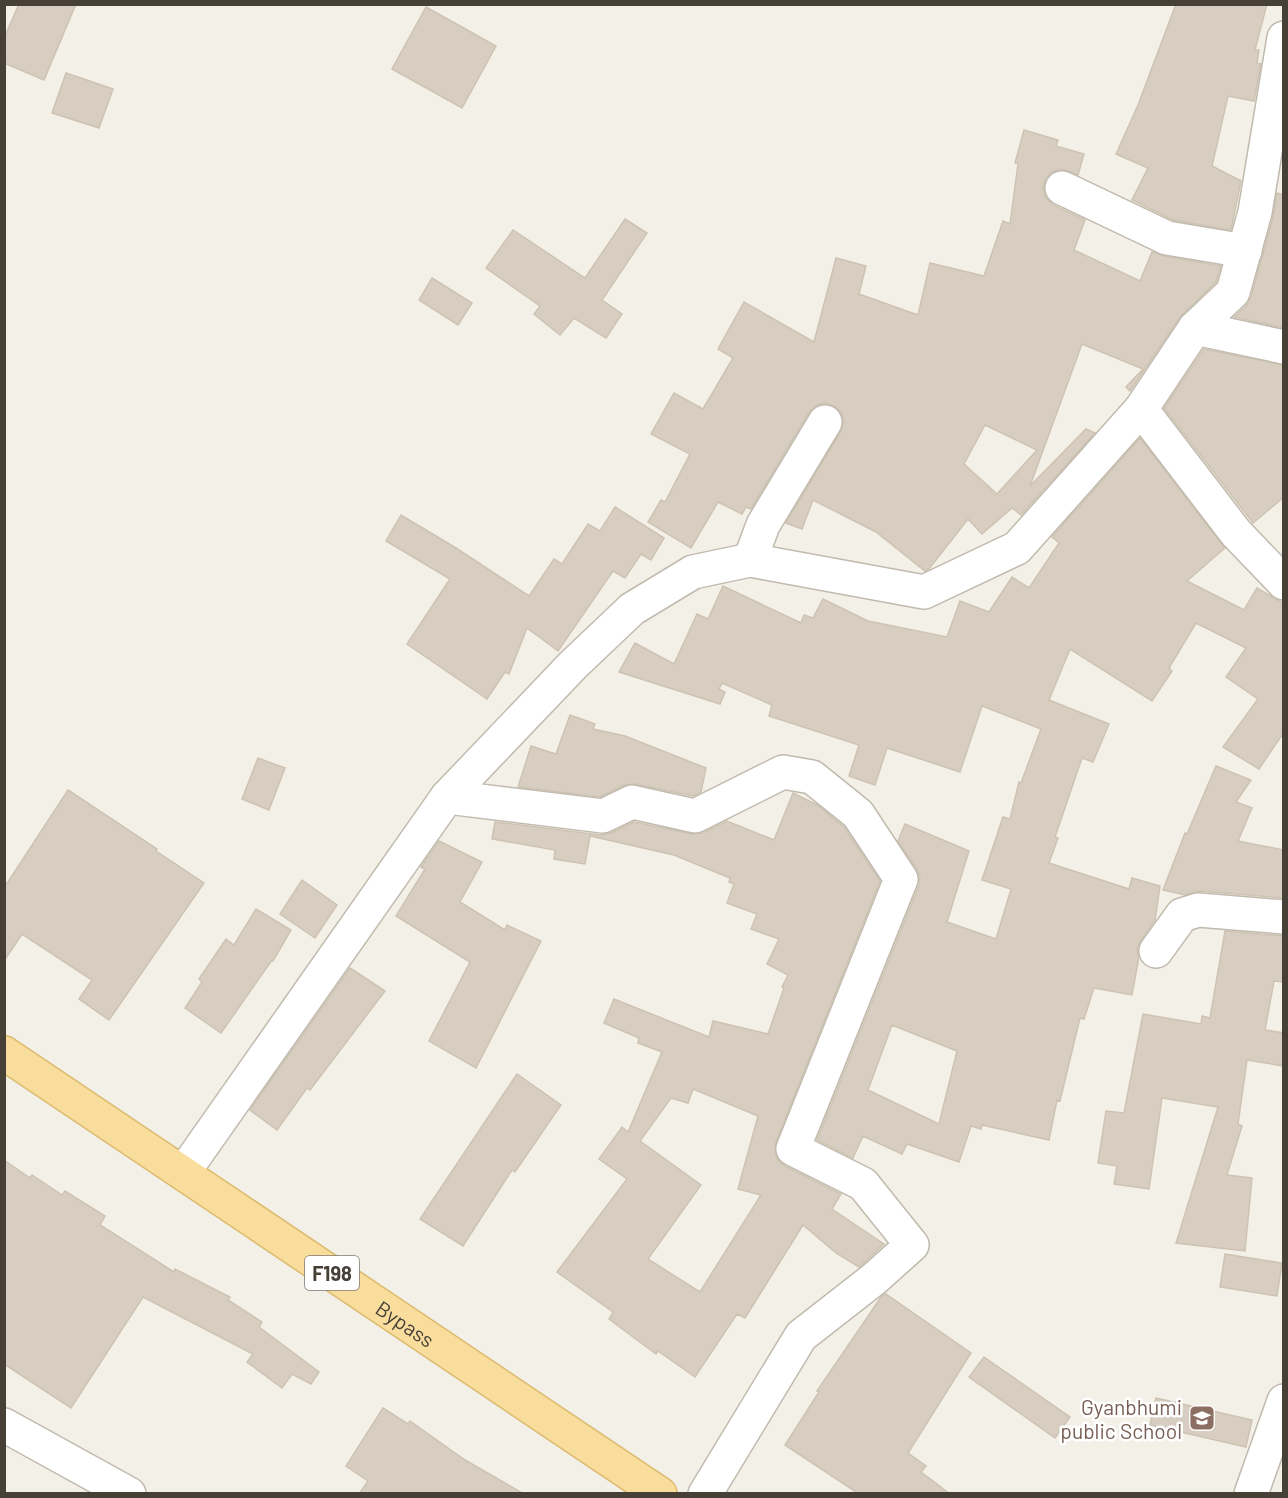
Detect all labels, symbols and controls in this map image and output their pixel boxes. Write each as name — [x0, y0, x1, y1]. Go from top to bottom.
road number: F198 — [305, 1256, 359, 1290]
street label: Bypass — [372, 1295, 440, 1352]
place label: Gyanbhumi public School — [1060, 1394, 1182, 1443]
school or university icon: Gyanbhumi public School — [1187, 1403, 1217, 1433]

